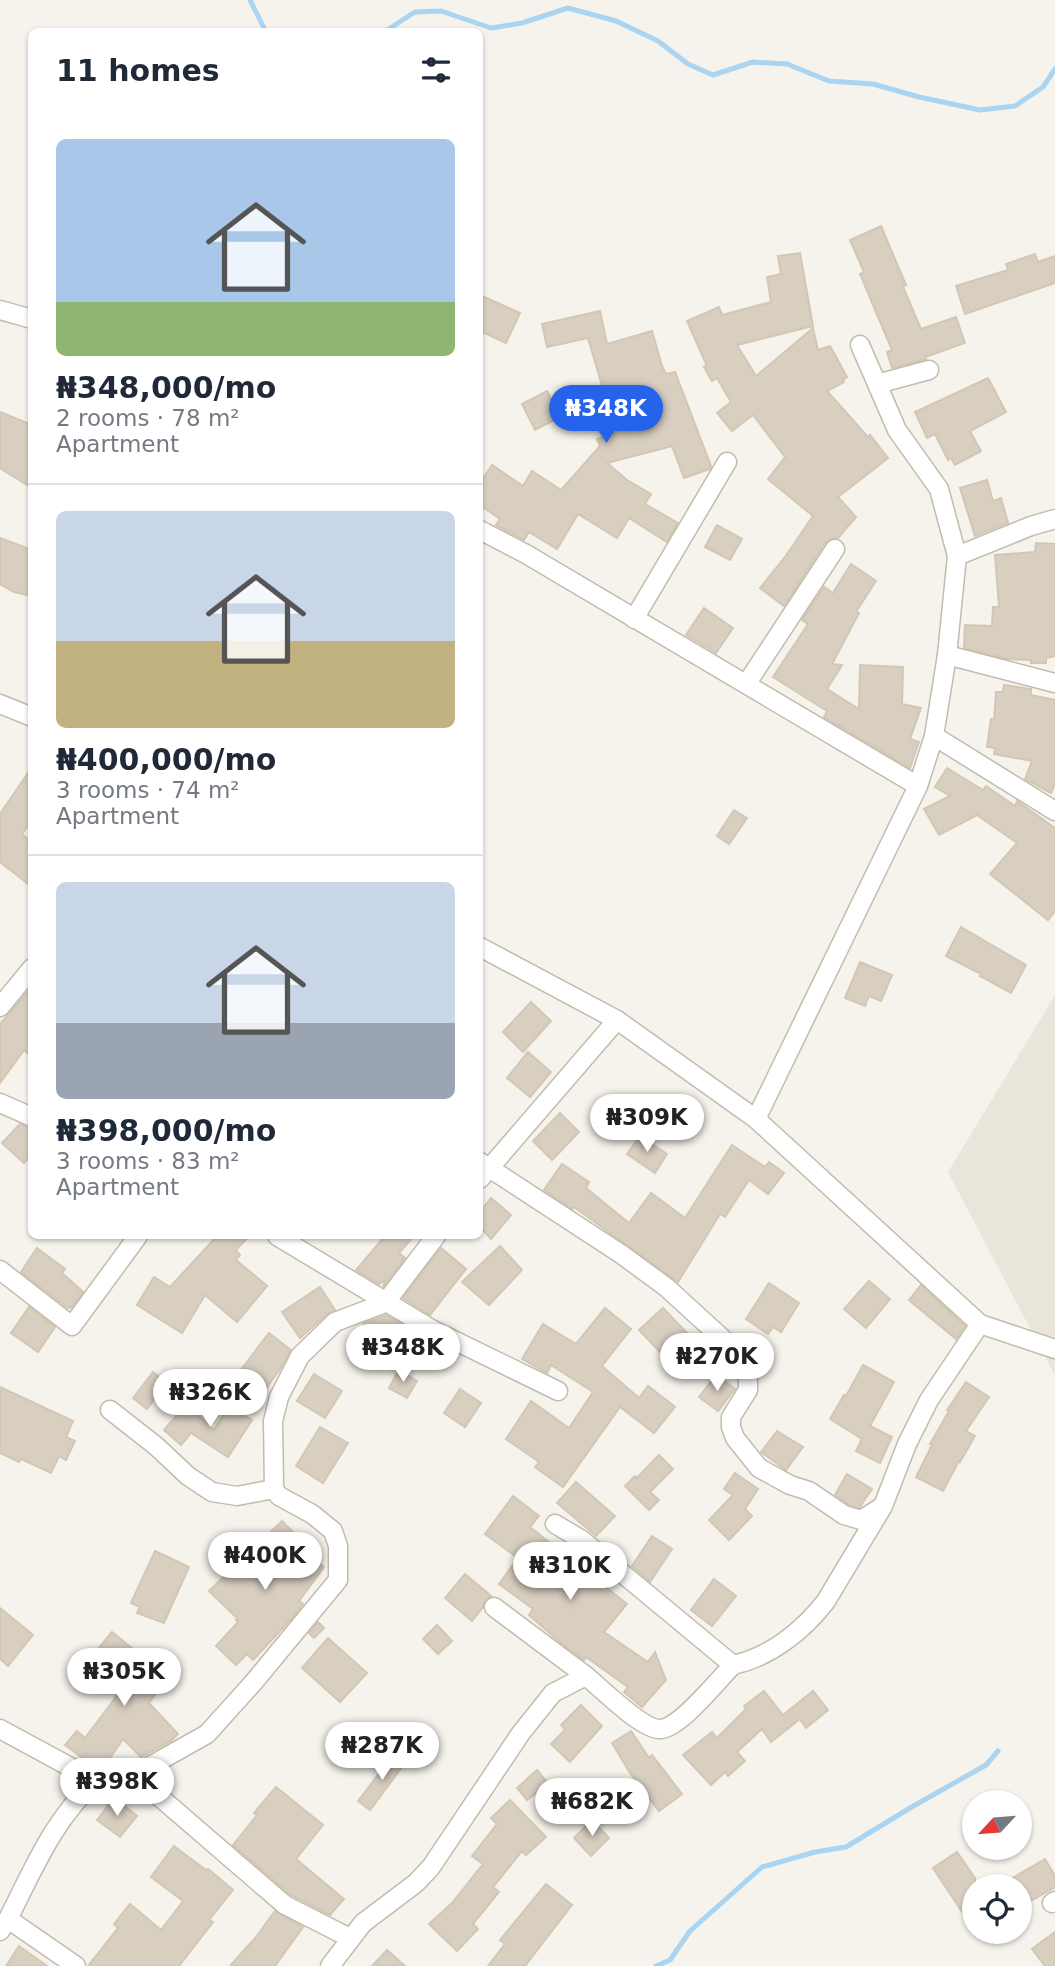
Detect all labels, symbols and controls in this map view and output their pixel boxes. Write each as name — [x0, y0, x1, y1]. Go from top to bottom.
icon: filters — [417, 51, 455, 89]
text: 11 homes — [56, 53, 220, 88]
icon: home — [193, 184, 319, 310]
text: ₦348,000/mo — [56, 370, 276, 405]
pin: ₦348K — [557, 386, 655, 445]
text: ₦348K — [565, 395, 647, 421]
text: 2 rooms · 78 m² — [56, 405, 240, 431]
text: Apartment — [56, 431, 179, 457]
icon: home — [193, 556, 319, 682]
text: ₦400,000/mo — [56, 742, 276, 777]
text: 3 rooms · 74 m² — [56, 777, 240, 803]
text: Apartment — [56, 803, 179, 829]
icon: home — [193, 927, 319, 1053]
pin: ₦309K — [598, 1094, 696, 1154]
text: ₦309K — [606, 1104, 688, 1130]
text: ₦398,000/mo — [56, 1113, 276, 1148]
text: 3 rooms · 83 m² — [56, 1148, 240, 1174]
text: Apartment — [56, 1174, 179, 1200]
pin: ₦348K — [354, 1324, 452, 1384]
text: ₦348K — [362, 1334, 444, 1360]
pin: ₦270K — [668, 1334, 766, 1393]
text: ₦270K — [676, 1343, 758, 1369]
pin: ₦326K — [161, 1370, 259, 1429]
text: ₦326K — [169, 1379, 251, 1405]
pin: ₦400K — [216, 1532, 314, 1592]
text: ₦400K — [224, 1542, 306, 1568]
pin: ₦310K — [521, 1542, 619, 1602]
text: ₦310K — [529, 1552, 611, 1578]
pin: ₦305K — [75, 1648, 173, 1708]
text: ₦305K — [83, 1658, 165, 1684]
pin: ₦287K — [333, 1722, 431, 1782]
text: ₦287K — [341, 1732, 423, 1758]
pin: ₦398K — [68, 1758, 166, 1818]
text: ₦398K — [76, 1768, 158, 1794]
pin: ₦682K — [543, 1778, 641, 1838]
text: ₦682K — [551, 1788, 633, 1814]
north arrow — [962, 1790, 1032, 1860]
map controls — [962, 1790, 1032, 1944]
button: locate — [962, 1874, 1032, 1944]

